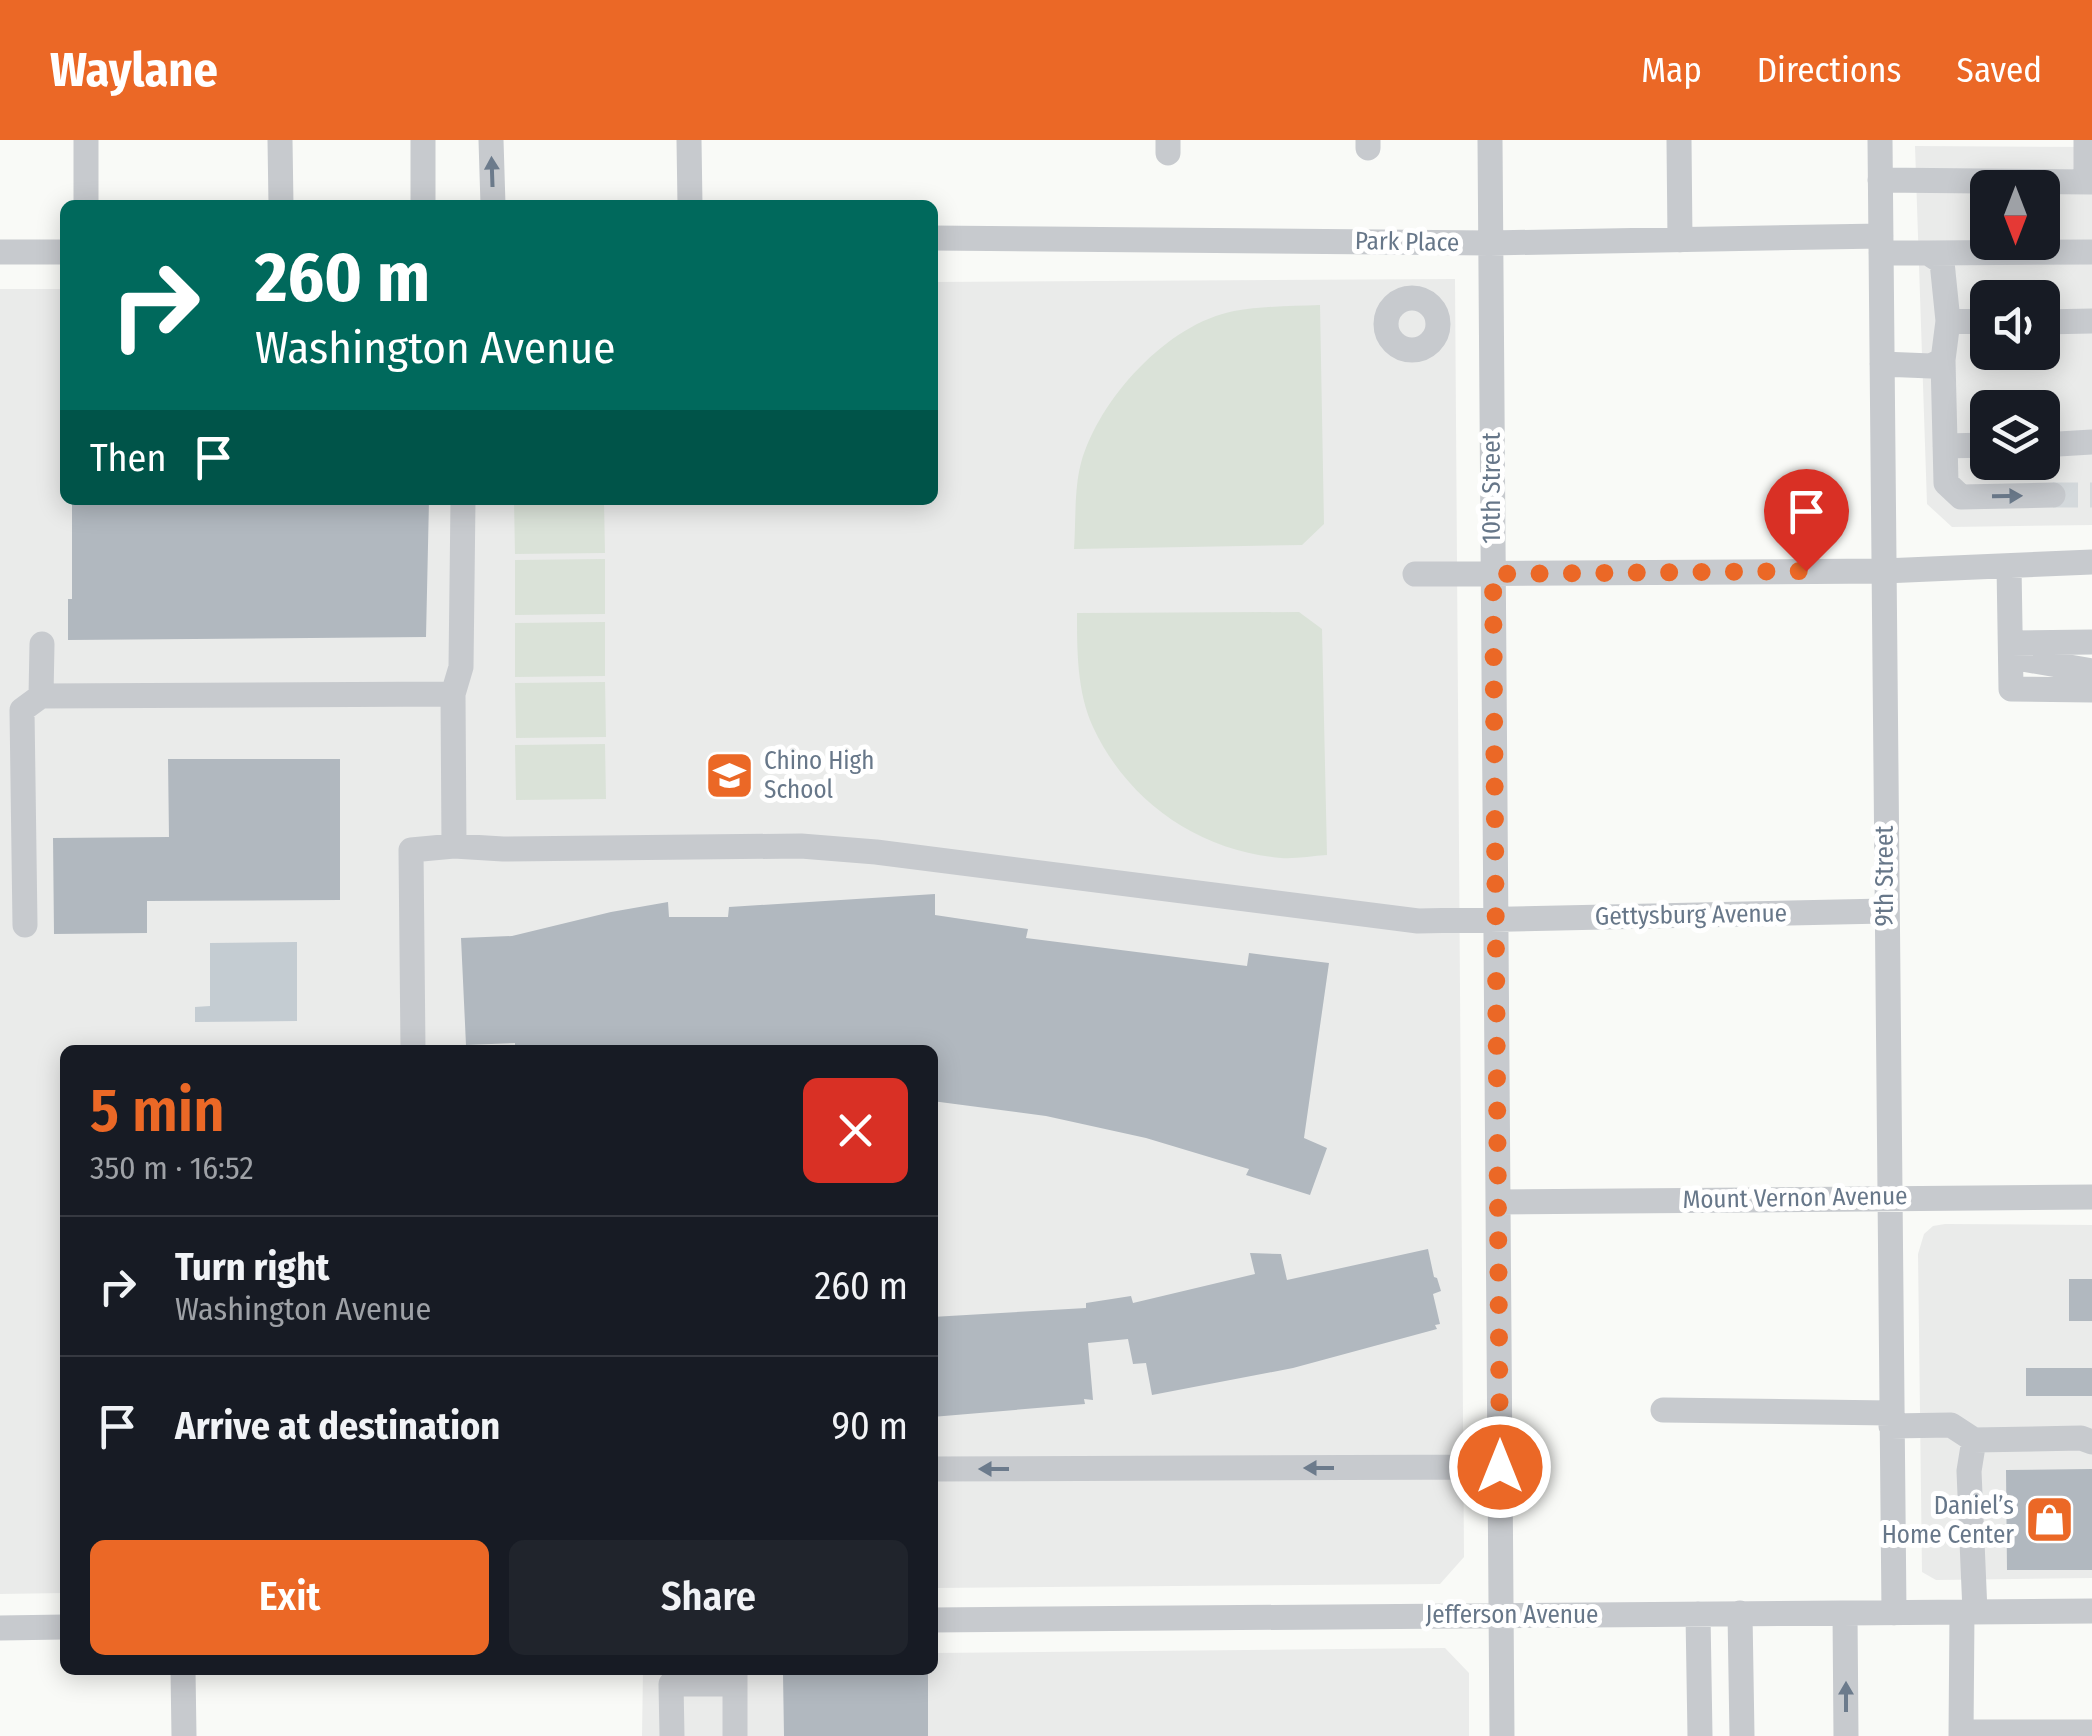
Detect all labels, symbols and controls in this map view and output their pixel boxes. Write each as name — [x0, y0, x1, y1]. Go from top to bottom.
text: Waylane — [50, 41, 218, 99]
text: Map — [1641, 49, 1702, 91]
text: Directions — [1757, 49, 1902, 91]
text: Saved — [1957, 49, 2042, 91]
one-way arrow — [484, 156, 500, 188]
north arrow — [1970, 170, 2060, 260]
map controls — [1970, 170, 2060, 480]
street label: Park Place — [1355, 226, 1459, 258]
text: 260 m — [255, 236, 430, 320]
icon: right — [90, 240, 220, 370]
button: sound — [1970, 280, 2060, 370]
text: Washington Avenue — [255, 321, 615, 375]
button: layers — [1970, 390, 2060, 480]
icon: arrive — [186, 430, 241, 485]
street label: 10th Street — [1477, 431, 1507, 544]
text: Then — [90, 435, 166, 481]
pin — [1764, 469, 1849, 572]
icon: arrive — [1779, 484, 1834, 539]
one-way arrow — [1992, 488, 2024, 504]
place label: Chino High School — [764, 746, 875, 805]
school or university icon: Chino High School — [703, 749, 755, 801]
street label: 9th Street — [1870, 825, 1900, 926]
street label: Gettysburg Avenue — [1595, 898, 1787, 932]
text: 5 min — [90, 1075, 225, 1147]
button: close — [803, 1078, 908, 1183]
text: 350 m · 16:52 — [90, 1149, 254, 1187]
street label: Mount Vernon Avenue — [1682, 1181, 1908, 1215]
text: Turn right — [175, 1244, 329, 1290]
icon: right — [90, 1259, 145, 1314]
text: 260 m — [814, 1263, 908, 1309]
text: Washington Avenue — [175, 1290, 431, 1328]
icon: arrive — [90, 1399, 145, 1454]
text: Arrive at destination — [175, 1403, 500, 1449]
text: 90 m — [832, 1403, 908, 1449]
position arrow — [1448, 1415, 1552, 1519]
one-way arrow — [1303, 1460, 1335, 1476]
one-way arrow — [978, 1461, 1010, 1477]
place label: Daniel’s Home Center — [1882, 1491, 2014, 1550]
shop icon: Daniel’s Home Center — [2023, 1494, 2075, 1546]
button: Exit — [90, 1540, 489, 1655]
button: Share — [509, 1540, 908, 1655]
street label: Jefferson Avenue — [1426, 1600, 1598, 1630]
one-way arrow — [1838, 1680, 1854, 1712]

